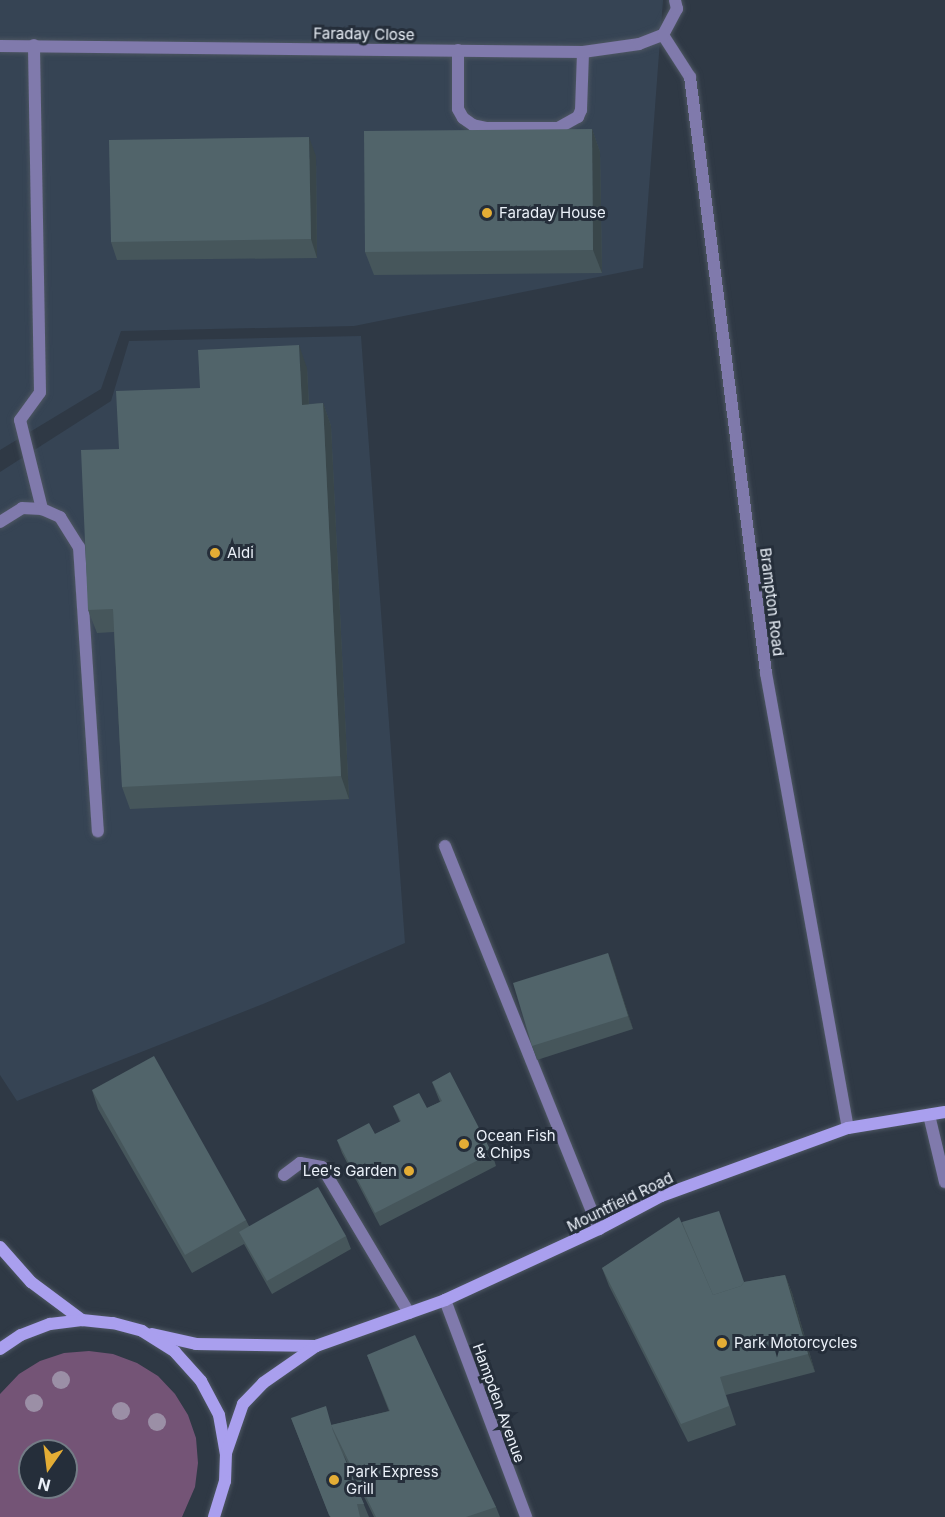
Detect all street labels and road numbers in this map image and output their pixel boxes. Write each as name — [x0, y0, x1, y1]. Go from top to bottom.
street label: Faraday Close — [313, 24, 415, 44]
street label: Brampton Road — [756, 547, 788, 657]
street label: Mountfield Road — [564, 1168, 676, 1236]
street label: Hampden Avenue — [469, 1341, 529, 1465]

